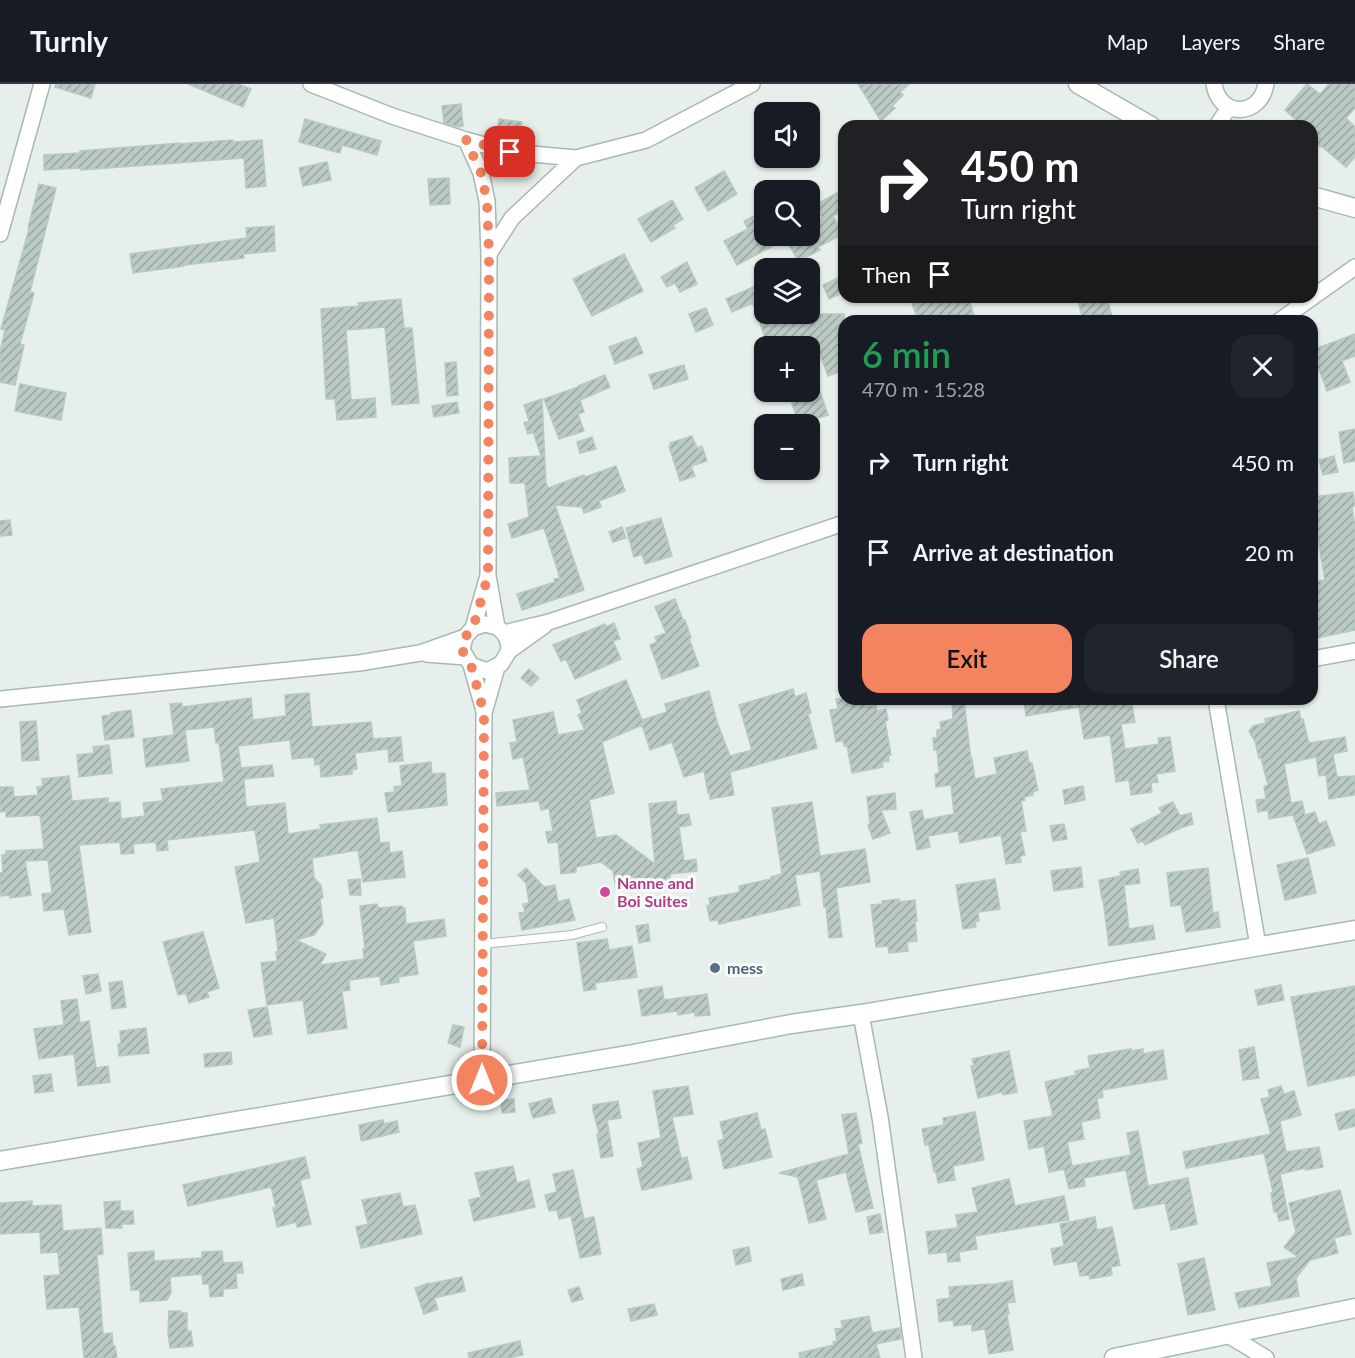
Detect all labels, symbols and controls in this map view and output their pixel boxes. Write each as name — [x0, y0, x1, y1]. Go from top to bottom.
text: Turnly — [30, 24, 108, 58]
text: Map — [1107, 29, 1148, 54]
text: Layers — [1181, 29, 1240, 54]
text: Share — [1273, 29, 1325, 54]
map controls — [754, 102, 820, 480]
button: sound — [754, 102, 820, 168]
pin — [484, 126, 535, 177]
icon: arrive — [493, 135, 526, 168]
text: 450 m — [961, 141, 1079, 191]
icon: right — [862, 144, 940, 222]
button: search — [754, 180, 820, 246]
text: Turn right — [961, 192, 1076, 225]
button: layers — [754, 258, 820, 324]
icon: arrive — [923, 258, 956, 291]
text: Then — [862, 261, 911, 288]
text: 6 min — [862, 332, 951, 376]
button: close — [1231, 335, 1294, 398]
button: + — [754, 336, 820, 402]
text: 470 m · 15:28 — [862, 377, 985, 401]
button: − — [754, 414, 820, 480]
icon: right — [862, 446, 895, 479]
text: Turn right — [913, 449, 1008, 476]
text: 450 m — [1232, 449, 1294, 476]
icon: arrive — [862, 536, 895, 569]
text: Arrive at destination — [913, 539, 1114, 566]
text: 20 m — [1245, 539, 1294, 566]
button: Exit — [862, 624, 1072, 693]
button: Share — [1084, 624, 1294, 693]
place label: Nanne and Boi Suites — [617, 873, 694, 910]
marker: Nanne and Boi Suites — [598, 885, 612, 899]
place label: mess — [727, 958, 763, 977]
marker: mess — [708, 961, 722, 975]
position arrow — [450, 1048, 514, 1112]

